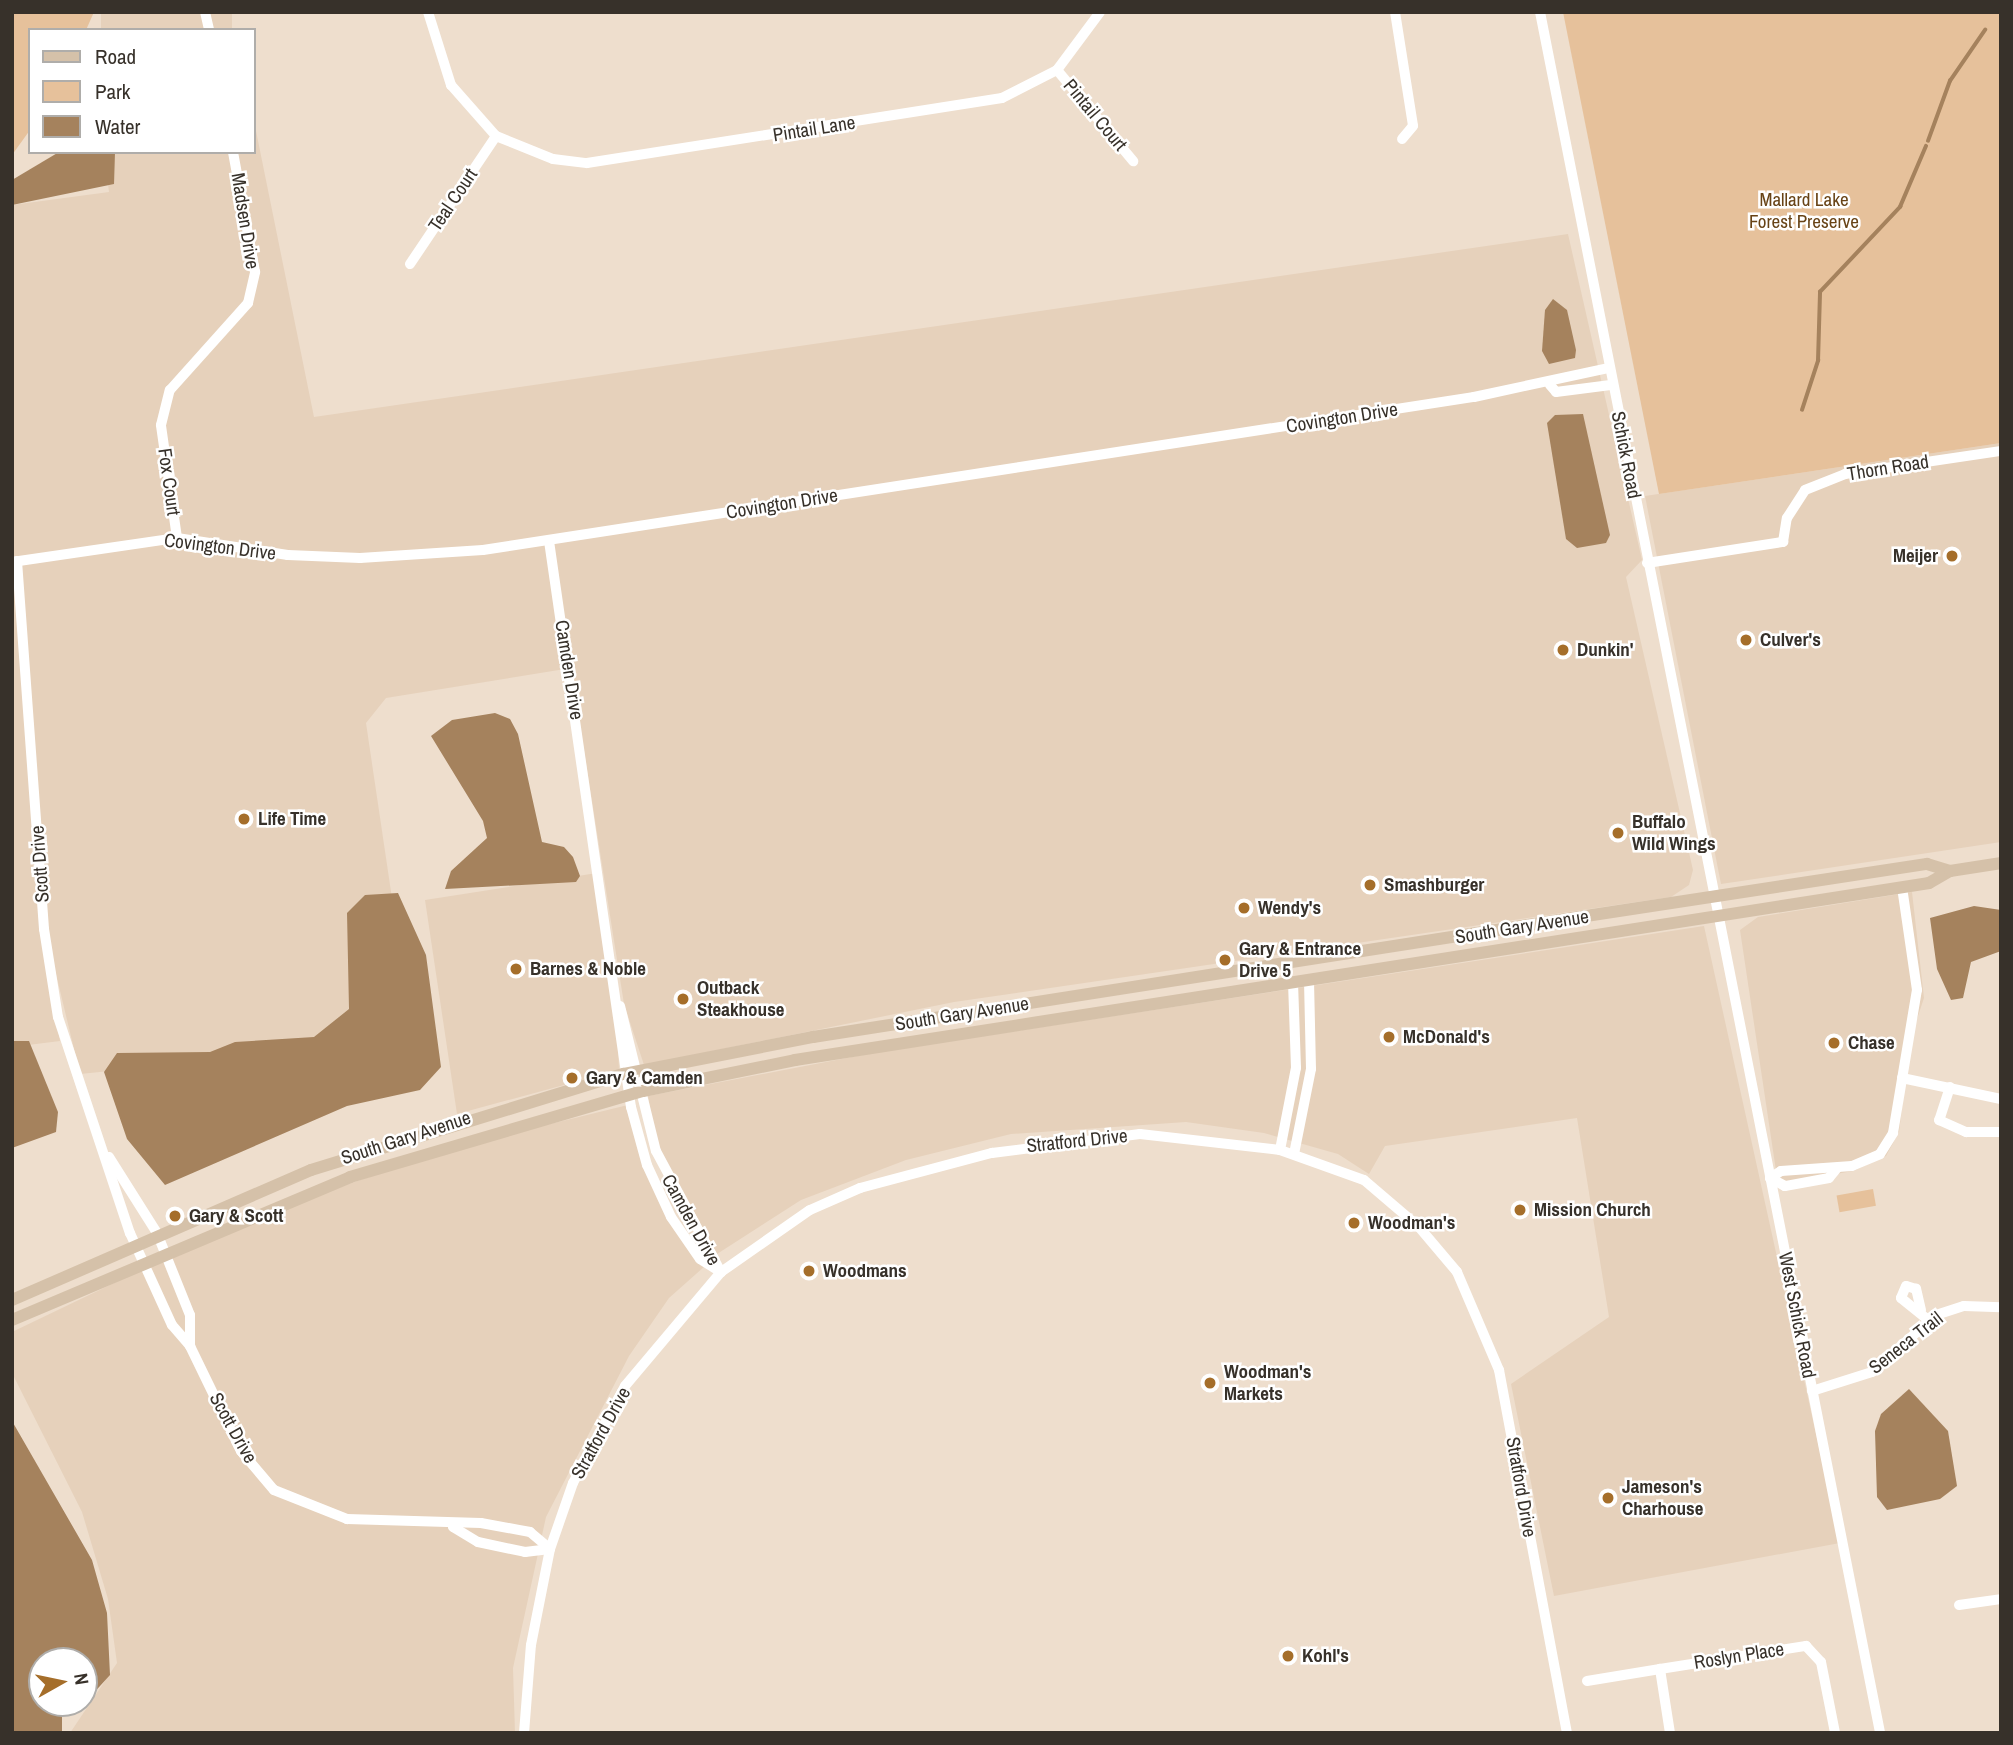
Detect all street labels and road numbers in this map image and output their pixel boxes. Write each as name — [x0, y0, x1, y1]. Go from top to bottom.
street label: Pintail Court — [1058, 75, 1132, 155]
street label: Pintail Lane — [771, 111, 857, 147]
street label: Teal Court — [424, 164, 482, 236]
street label: Madsen Drive — [226, 171, 264, 271]
street label: Covington Drive — [1285, 398, 1399, 438]
street label: Schick Road — [1606, 409, 1646, 501]
street label: Fox Court — [153, 447, 185, 517]
street label: Thorn Road — [1846, 450, 1930, 486]
street label: Covington Drive — [725, 484, 839, 524]
street label: Covington Drive — [163, 529, 277, 565]
street label: Camden Drive — [550, 619, 588, 721]
street label: Scott Drive — [26, 825, 54, 903]
street label: South Gary Avenue — [1453, 905, 1591, 949]
street label: South Gary Avenue — [893, 992, 1031, 1036]
street label: South Gary Avenue — [338, 1106, 474, 1170]
street label: Stratford Drive — [1025, 1124, 1129, 1158]
street label: Camden Drive — [657, 1171, 725, 1269]
street label: West Schick Road — [1774, 1250, 1820, 1380]
street label: Seneca Trail — [1864, 1307, 1948, 1379]
street label: Stratford Drive — [566, 1383, 636, 1483]
street label: Scott Drive — [204, 1389, 262, 1467]
street label: Stratford Drive — [1501, 1435, 1541, 1539]
street label: Roslyn Place — [1692, 1638, 1786, 1674]

